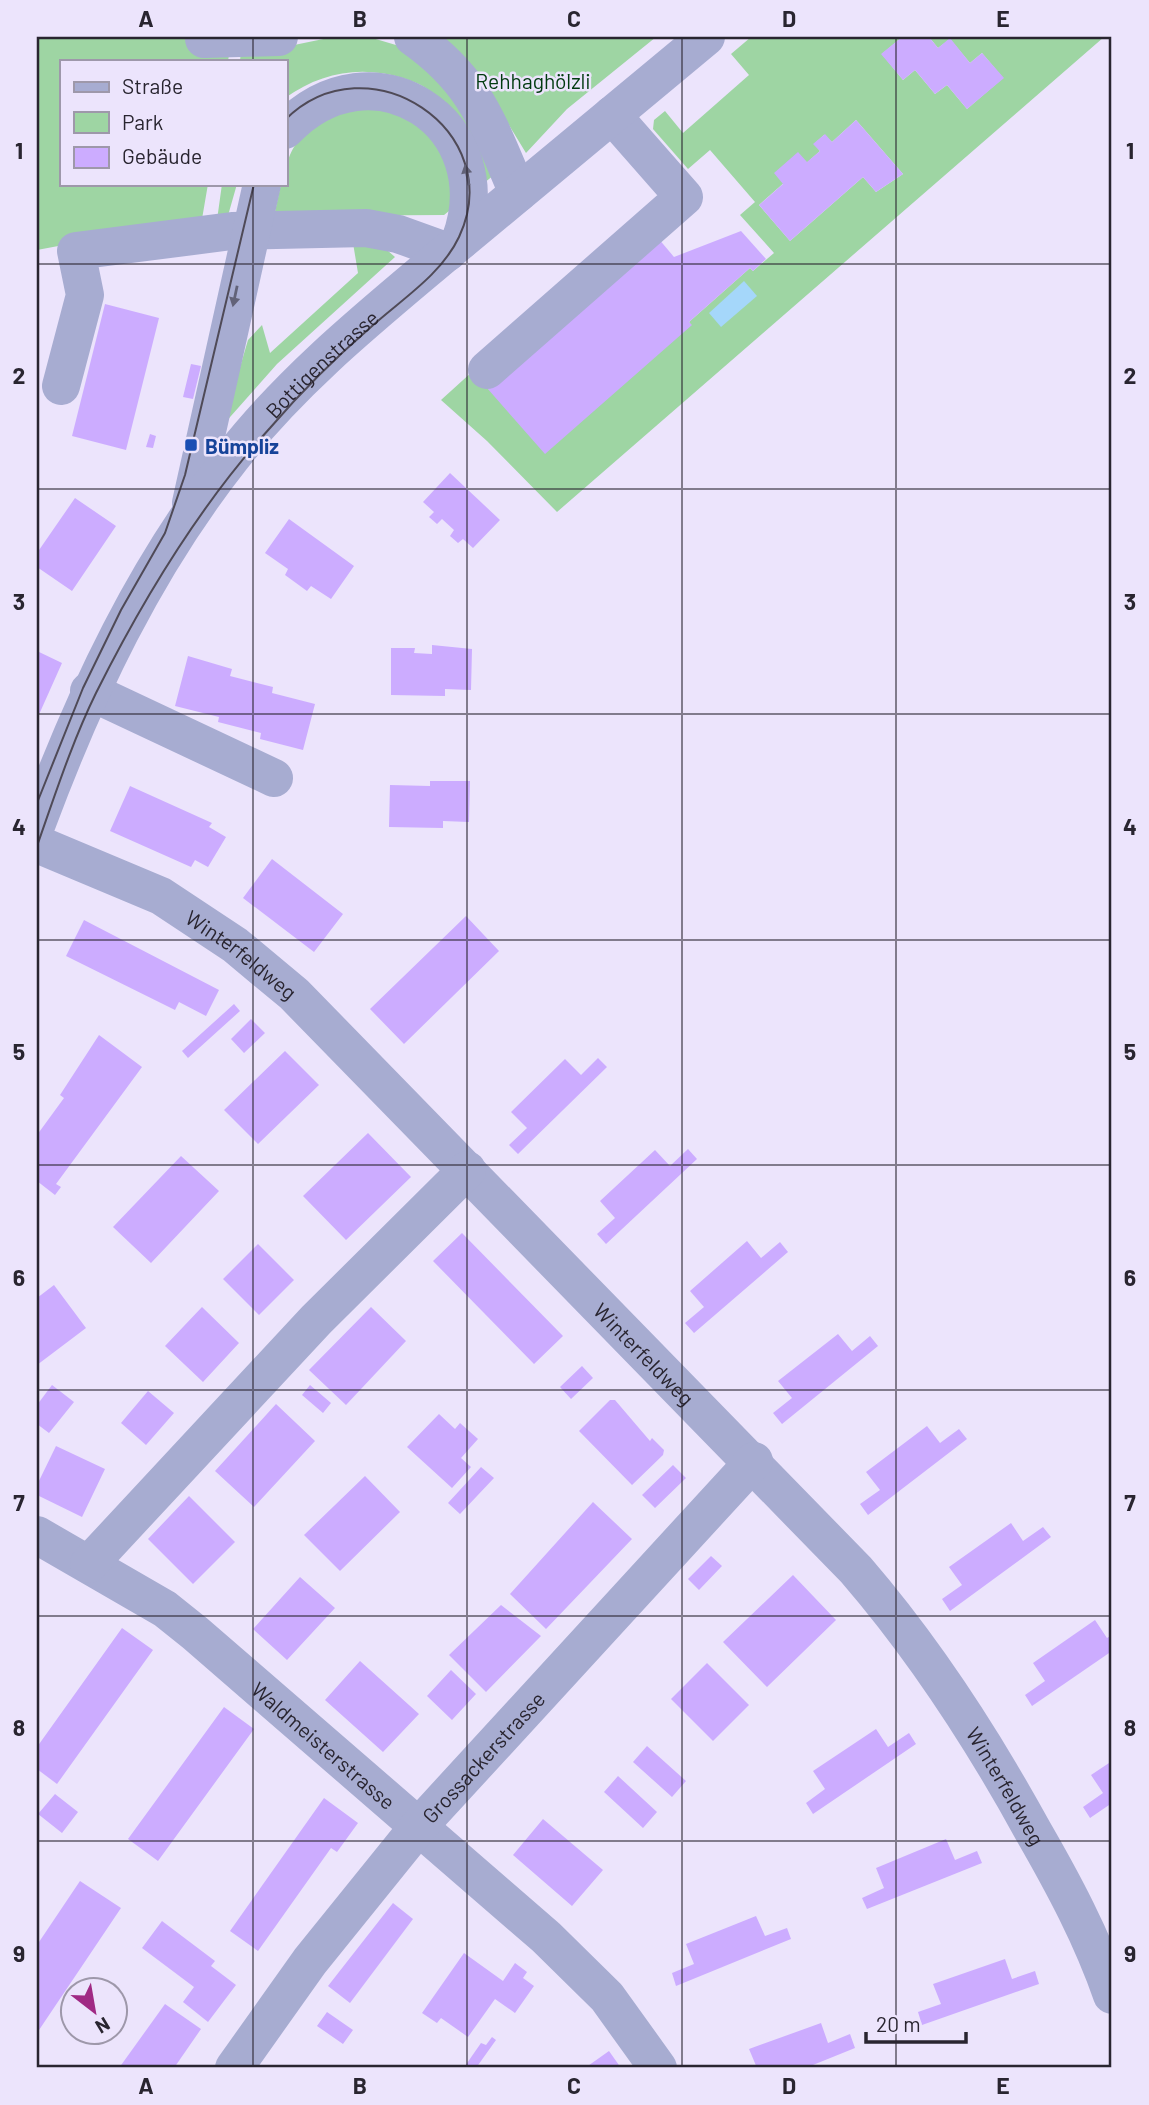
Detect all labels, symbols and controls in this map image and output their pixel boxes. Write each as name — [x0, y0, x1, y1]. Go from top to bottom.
text: A — [138, 4, 154, 32]
text: B — [353, 4, 367, 32]
text: C — [567, 4, 581, 32]
text: D — [782, 4, 796, 32]
text: E — [996, 4, 1010, 32]
legend — [60, 60, 287, 186]
park label: Rehhaghölzli — [475, 68, 591, 93]
text: Straße — [122, 73, 183, 98]
text: Park — [122, 109, 163, 134]
text: 1 — [15, 136, 23, 164]
text: 1 — [1126, 136, 1134, 164]
text: Gebäude — [122, 143, 202, 168]
one-way arrow — [462, 164, 473, 186]
one-way arrow — [230, 285, 241, 307]
street label: Bottigenstrasse — [259, 304, 383, 422]
text: 2 — [13, 361, 25, 389]
text: 2 — [1124, 361, 1136, 389]
place label: Bümpliz — [205, 433, 279, 458]
marker: Bümpliz — [183, 437, 199, 453]
text: 3 — [13, 587, 25, 615]
text: 3 — [1124, 587, 1136, 615]
text: 4 — [12, 812, 26, 840]
text: 4 — [1123, 812, 1137, 840]
street label: Winterfeldweg — [182, 904, 302, 1004]
text: 5 — [13, 1037, 25, 1065]
text: 5 — [1124, 1037, 1136, 1065]
text: 6 — [13, 1263, 25, 1291]
text: 6 — [1124, 1263, 1136, 1291]
street label: Winterfeldweg — [589, 1297, 700, 1410]
text: 7 — [13, 1488, 25, 1516]
text: 7 — [1124, 1488, 1136, 1516]
street label: Waldmeisterstrasse — [247, 1676, 401, 1814]
street label: Grossackerstrasse — [416, 1686, 549, 1827]
text: 8 — [13, 1713, 25, 1741]
text: 8 — [1124, 1713, 1136, 1741]
street label: Winterfeldweg — [962, 1722, 1051, 1849]
text: 9 — [13, 1939, 25, 1967]
text: 9 — [1124, 1939, 1136, 1967]
north arrow — [60, 1976, 130, 2046]
scale bar — [866, 2000, 965, 2044]
text: 20 m — [876, 2011, 921, 2036]
text: N — [92, 2013, 114, 2039]
text: A — [138, 2071, 154, 2099]
text: B — [353, 2071, 367, 2099]
text: C — [567, 2071, 581, 2099]
text: D — [782, 2071, 796, 2099]
text: E — [996, 2071, 1010, 2099]

